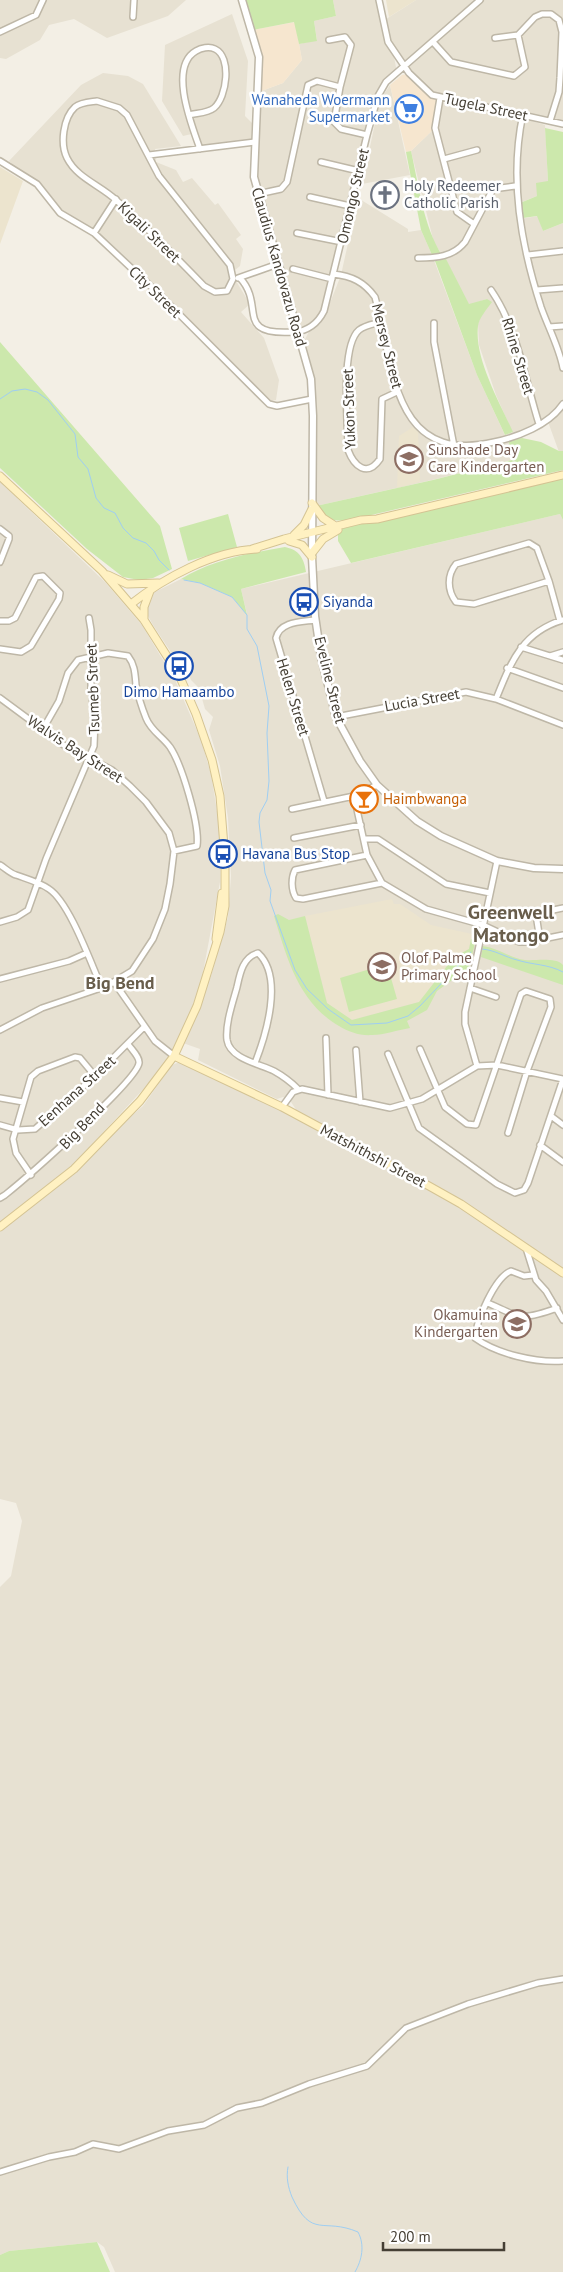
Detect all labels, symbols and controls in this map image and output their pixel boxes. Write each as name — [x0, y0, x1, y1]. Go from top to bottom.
street label: Tugela Street — [443, 88, 529, 125]
place label: Wanaheda Woermann Supermarket — [251, 90, 390, 126]
supermarket icon: Wanaheda Woermann Supermarket — [394, 94, 424, 124]
street label: Omongo Street — [332, 146, 373, 245]
place label: Holy Redeemer Catholic Parish — [404, 176, 501, 212]
church icon: Holy Redeemer Catholic Parish — [370, 180, 400, 210]
street label: Claudius Kandovazu Road — [248, 185, 311, 349]
street label: Kigali Street — [114, 197, 185, 266]
street label: City Street — [125, 262, 186, 322]
street label: Mersey Street — [368, 301, 407, 390]
street label: Rhine Street — [498, 315, 539, 397]
street label: Yukon Street — [338, 368, 359, 450]
place label: Sunshade Day Care Kindergarten — [428, 440, 544, 476]
school or university icon: Sunshade Day Care Kindergarten — [394, 444, 424, 474]
bus stop icon: Siyanda — [289, 587, 319, 617]
place label: Siyanda — [323, 592, 373, 611]
street label: Eveline Street — [310, 634, 351, 725]
street label: Tsumeb Street — [81, 643, 104, 735]
bus stop icon: Dimo Hamaambo — [164, 651, 194, 681]
street label: Helen Street — [273, 656, 314, 738]
place label: Dimo Hamaambo — [124, 682, 234, 701]
street label: Lucia Street — [383, 684, 461, 715]
street label: Walvis Bay Street — [24, 711, 127, 787]
bar icon: Haimbwanga — [349, 784, 379, 814]
place label: Haimbwanga — [383, 789, 467, 808]
bus stop icon: Havana Bus Stop — [208, 839, 238, 869]
place label: Havana Bus Stop — [242, 844, 350, 863]
district label: Greenwell Matongo — [468, 899, 554, 948]
place label: Olof Palme Primary School — [401, 948, 497, 984]
school or university icon: Olof Palme Primary School — [367, 952, 397, 982]
district label: Big Bend — [86, 971, 154, 994]
street label: Eenhana Street — [34, 1051, 119, 1130]
street label: Big Bend — [55, 1098, 108, 1153]
street label: Matshithshi Street — [317, 1120, 429, 1191]
place label: Okamuina Kindergarten — [414, 1305, 498, 1341]
school or university icon: Okamuina Kindergarten — [502, 1309, 532, 1339]
scale bar — [383, 2220, 504, 2252]
text: 200 m — [390, 2227, 431, 2246]

